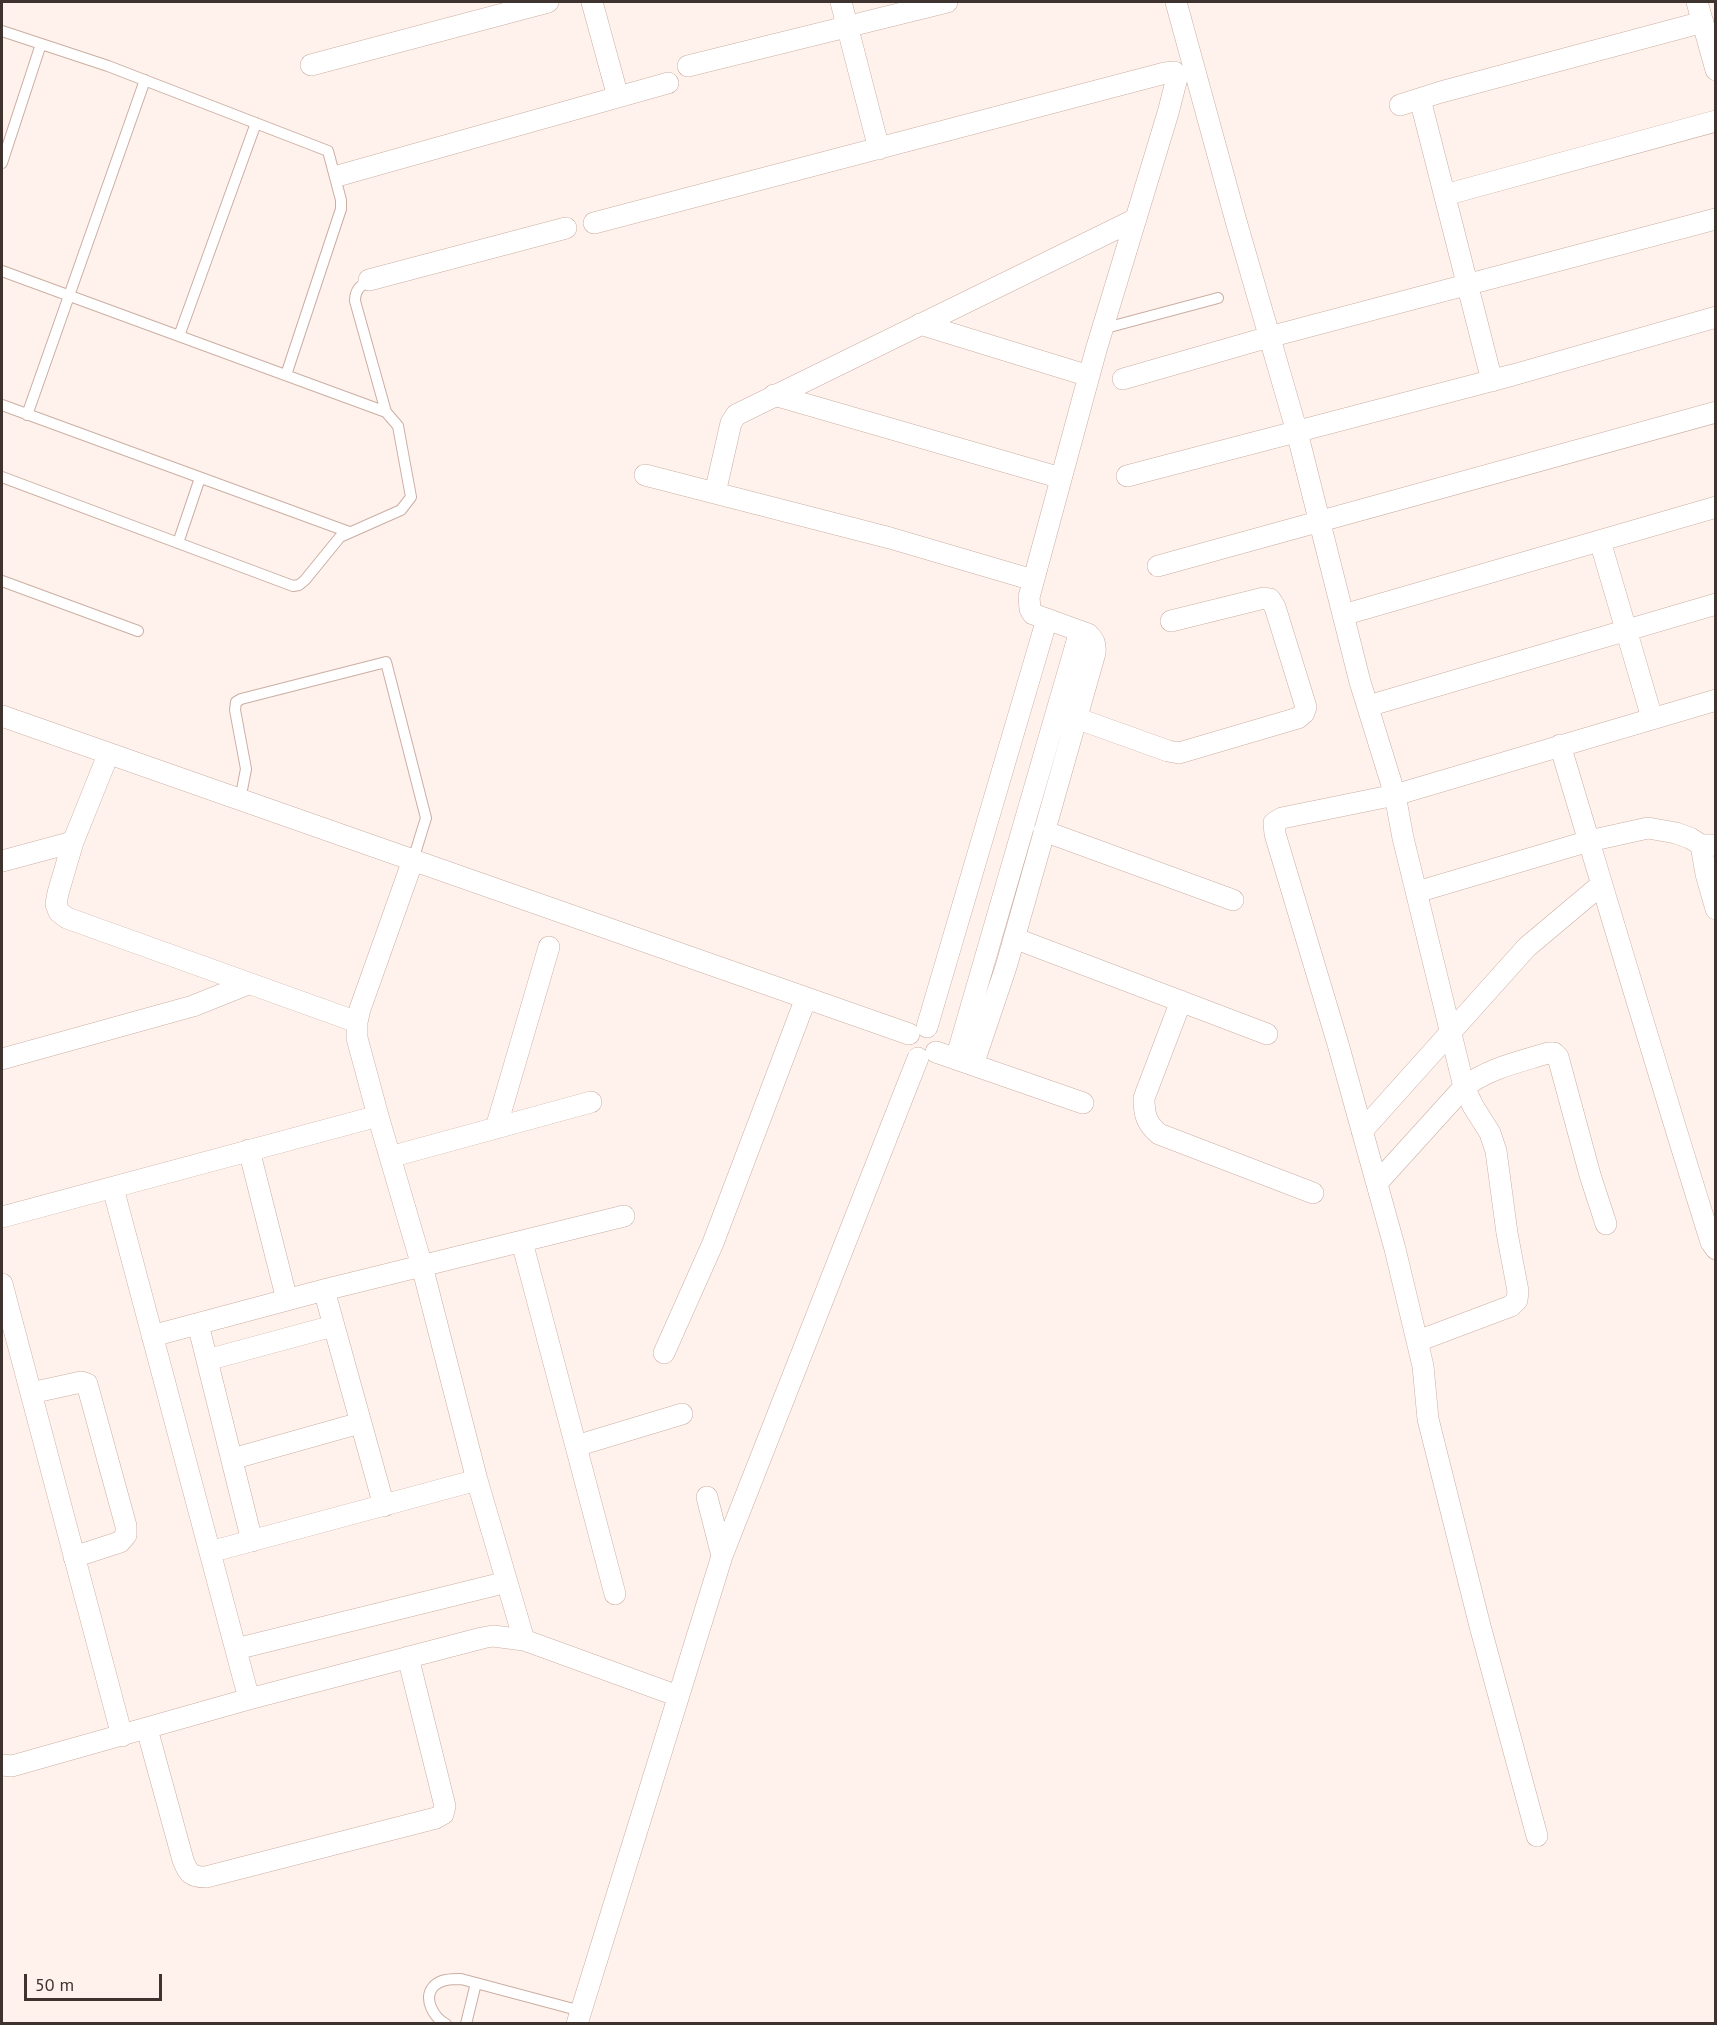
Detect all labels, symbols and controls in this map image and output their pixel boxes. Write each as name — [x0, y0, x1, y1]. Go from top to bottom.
scale bar — [27, 1962, 165, 2000]
text: 50 m — [35, 1973, 74, 1996]

